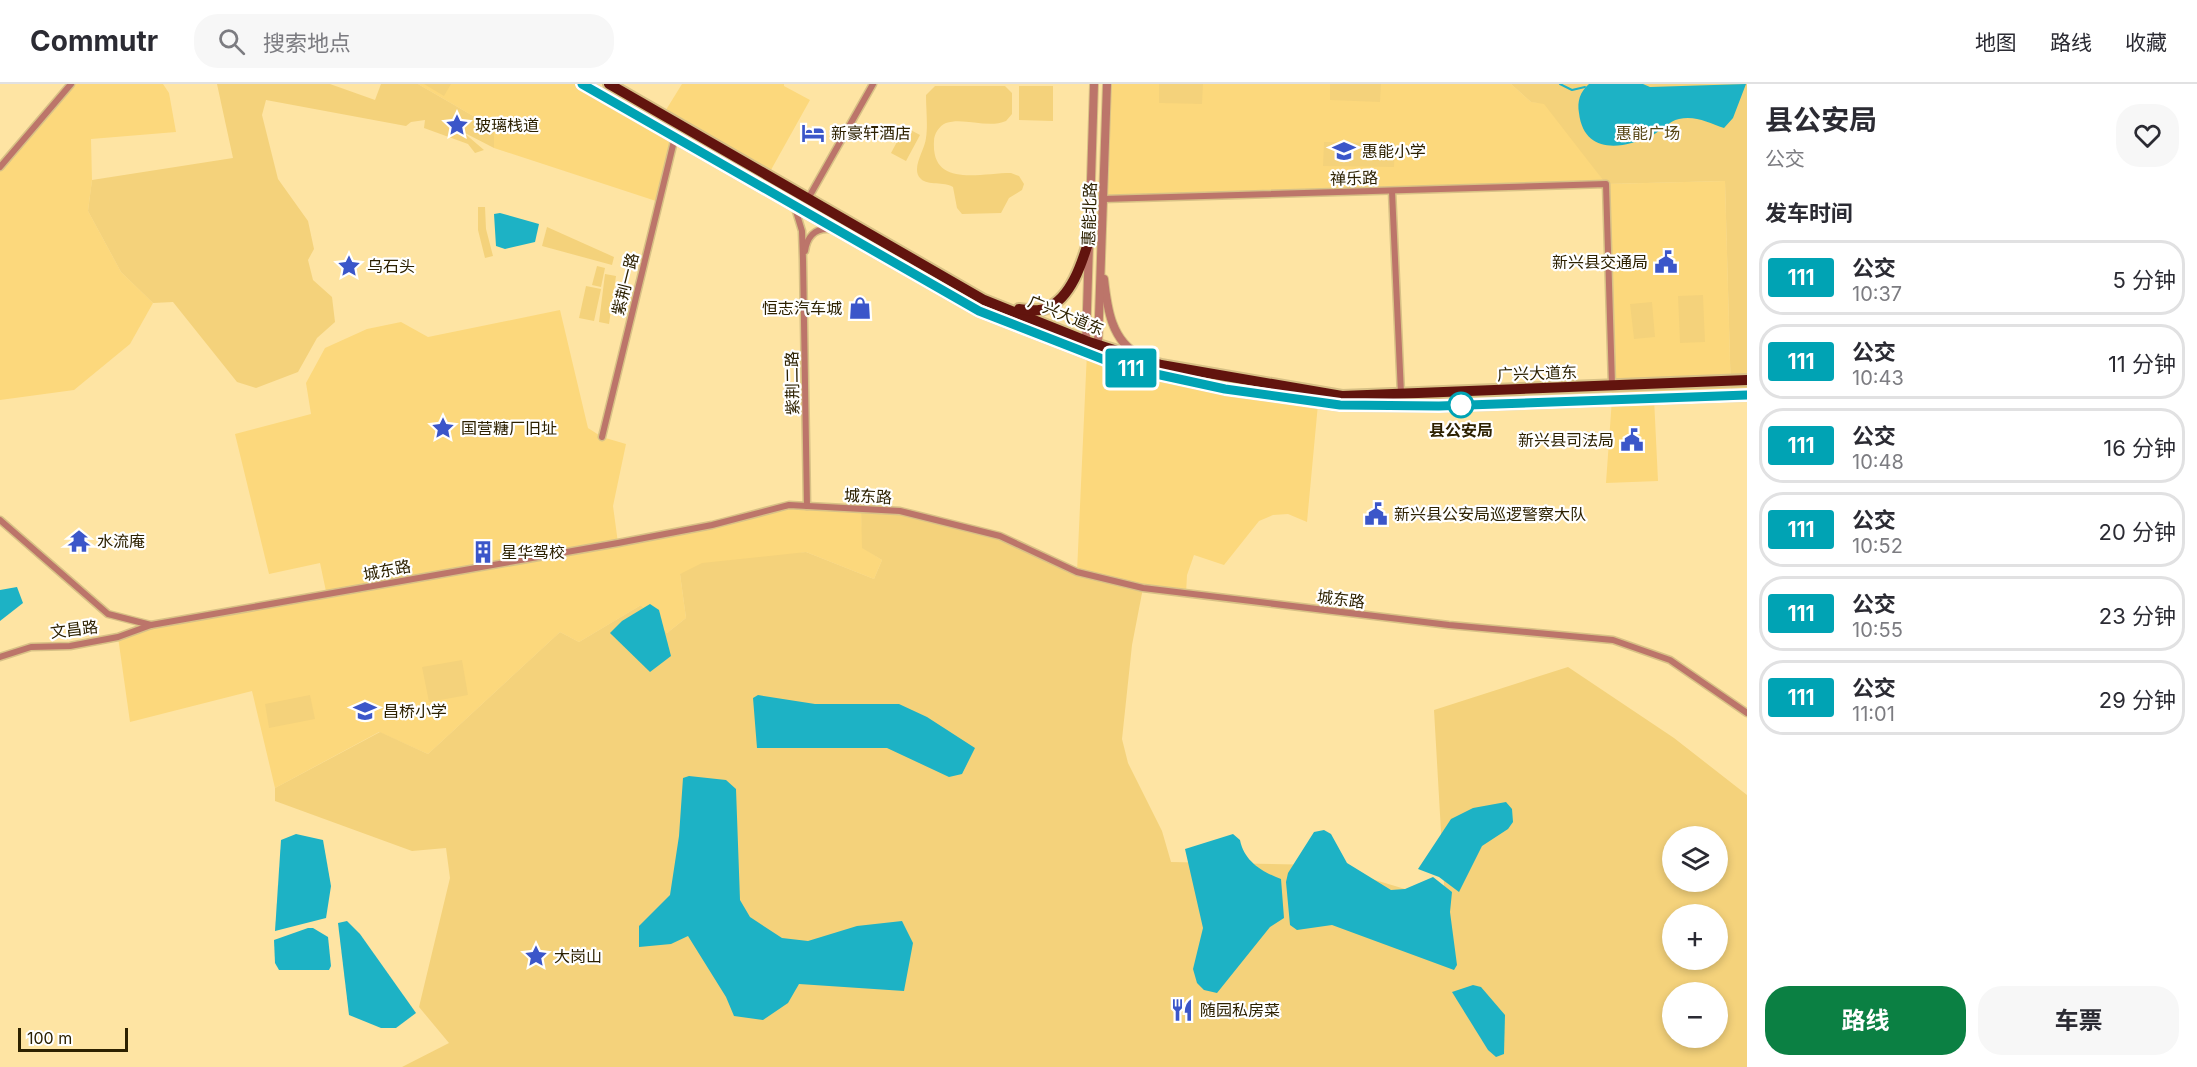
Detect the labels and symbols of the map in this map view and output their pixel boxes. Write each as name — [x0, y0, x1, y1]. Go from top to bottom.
place icon: 玻璃栈道 — [444, 112, 470, 138]
place label: 玻璃栈道 — [475, 115, 539, 135]
hotel icon: 新豪轩酒店 — [800, 120, 826, 146]
place label: 新豪轩酒店 — [831, 123, 911, 143]
park label: 惠能广场 — [1616, 123, 1680, 143]
school or university icon: 惠能小学 — [1331, 138, 1357, 164]
place label: 惠能小学 — [1362, 141, 1426, 161]
street label: 禅乐路 — [1330, 167, 1378, 189]
street label: 惠能北路 — [1078, 182, 1100, 246]
public building icon: 新兴县交通局 — [1653, 249, 1679, 275]
street label: 紫荆一路 — [608, 251, 642, 317]
place label: 新兴县交通局 — [1552, 252, 1648, 272]
place icon: 乌石头 — [336, 253, 362, 279]
place label: 乌石头 — [367, 256, 415, 276]
street label: 广兴大道东 — [1025, 291, 1107, 339]
shop icon: 恒志汽车城 — [847, 295, 873, 321]
place label: 恒志汽车城 — [762, 298, 842, 318]
line badge: 111 — [1096, 348, 1166, 388]
street label: 紫荆二路 — [781, 351, 803, 415]
street label: 广兴大道东 — [1497, 362, 1577, 384]
marker: 县公安局 — [1448, 392, 1474, 418]
place icon: 国营糖厂旧址 — [430, 415, 456, 441]
place label: 国营糖厂旧址 — [461, 418, 557, 438]
place label: 县公安局 — [1429, 420, 1493, 440]
public building icon: 新兴县司法局 — [1619, 427, 1645, 453]
place label: 新兴县司法局 — [1518, 430, 1614, 450]
street label: 城东路 — [844, 485, 892, 507]
public building icon: 新兴县公安局巡逻警察大队 — [1363, 501, 1389, 527]
place label: 新兴县公安局巡逻警察大队 — [1394, 504, 1586, 524]
temple icon: 水流庵 — [66, 528, 92, 554]
place label: 水流庵 — [97, 531, 145, 551]
building icon: 星华驾校 — [470, 539, 496, 565]
place label: 星华驾校 — [501, 542, 565, 562]
street label: 城东路 — [362, 556, 412, 584]
street label: 城东路 — [1316, 586, 1366, 612]
street label: 文昌路 — [49, 616, 99, 642]
school or university icon: 昌桥小学 — [352, 698, 378, 724]
place label: 昌桥小学 — [383, 701, 447, 721]
place icon: 大岗山 — [523, 943, 549, 969]
place label: 大岗山 — [554, 946, 602, 966]
restaurant icon: 随园私房菜 — [1169, 997, 1195, 1023]
place label: 随园私房菜 — [1200, 1000, 1280, 1020]
scale bar — [18, 1025, 128, 1052]

